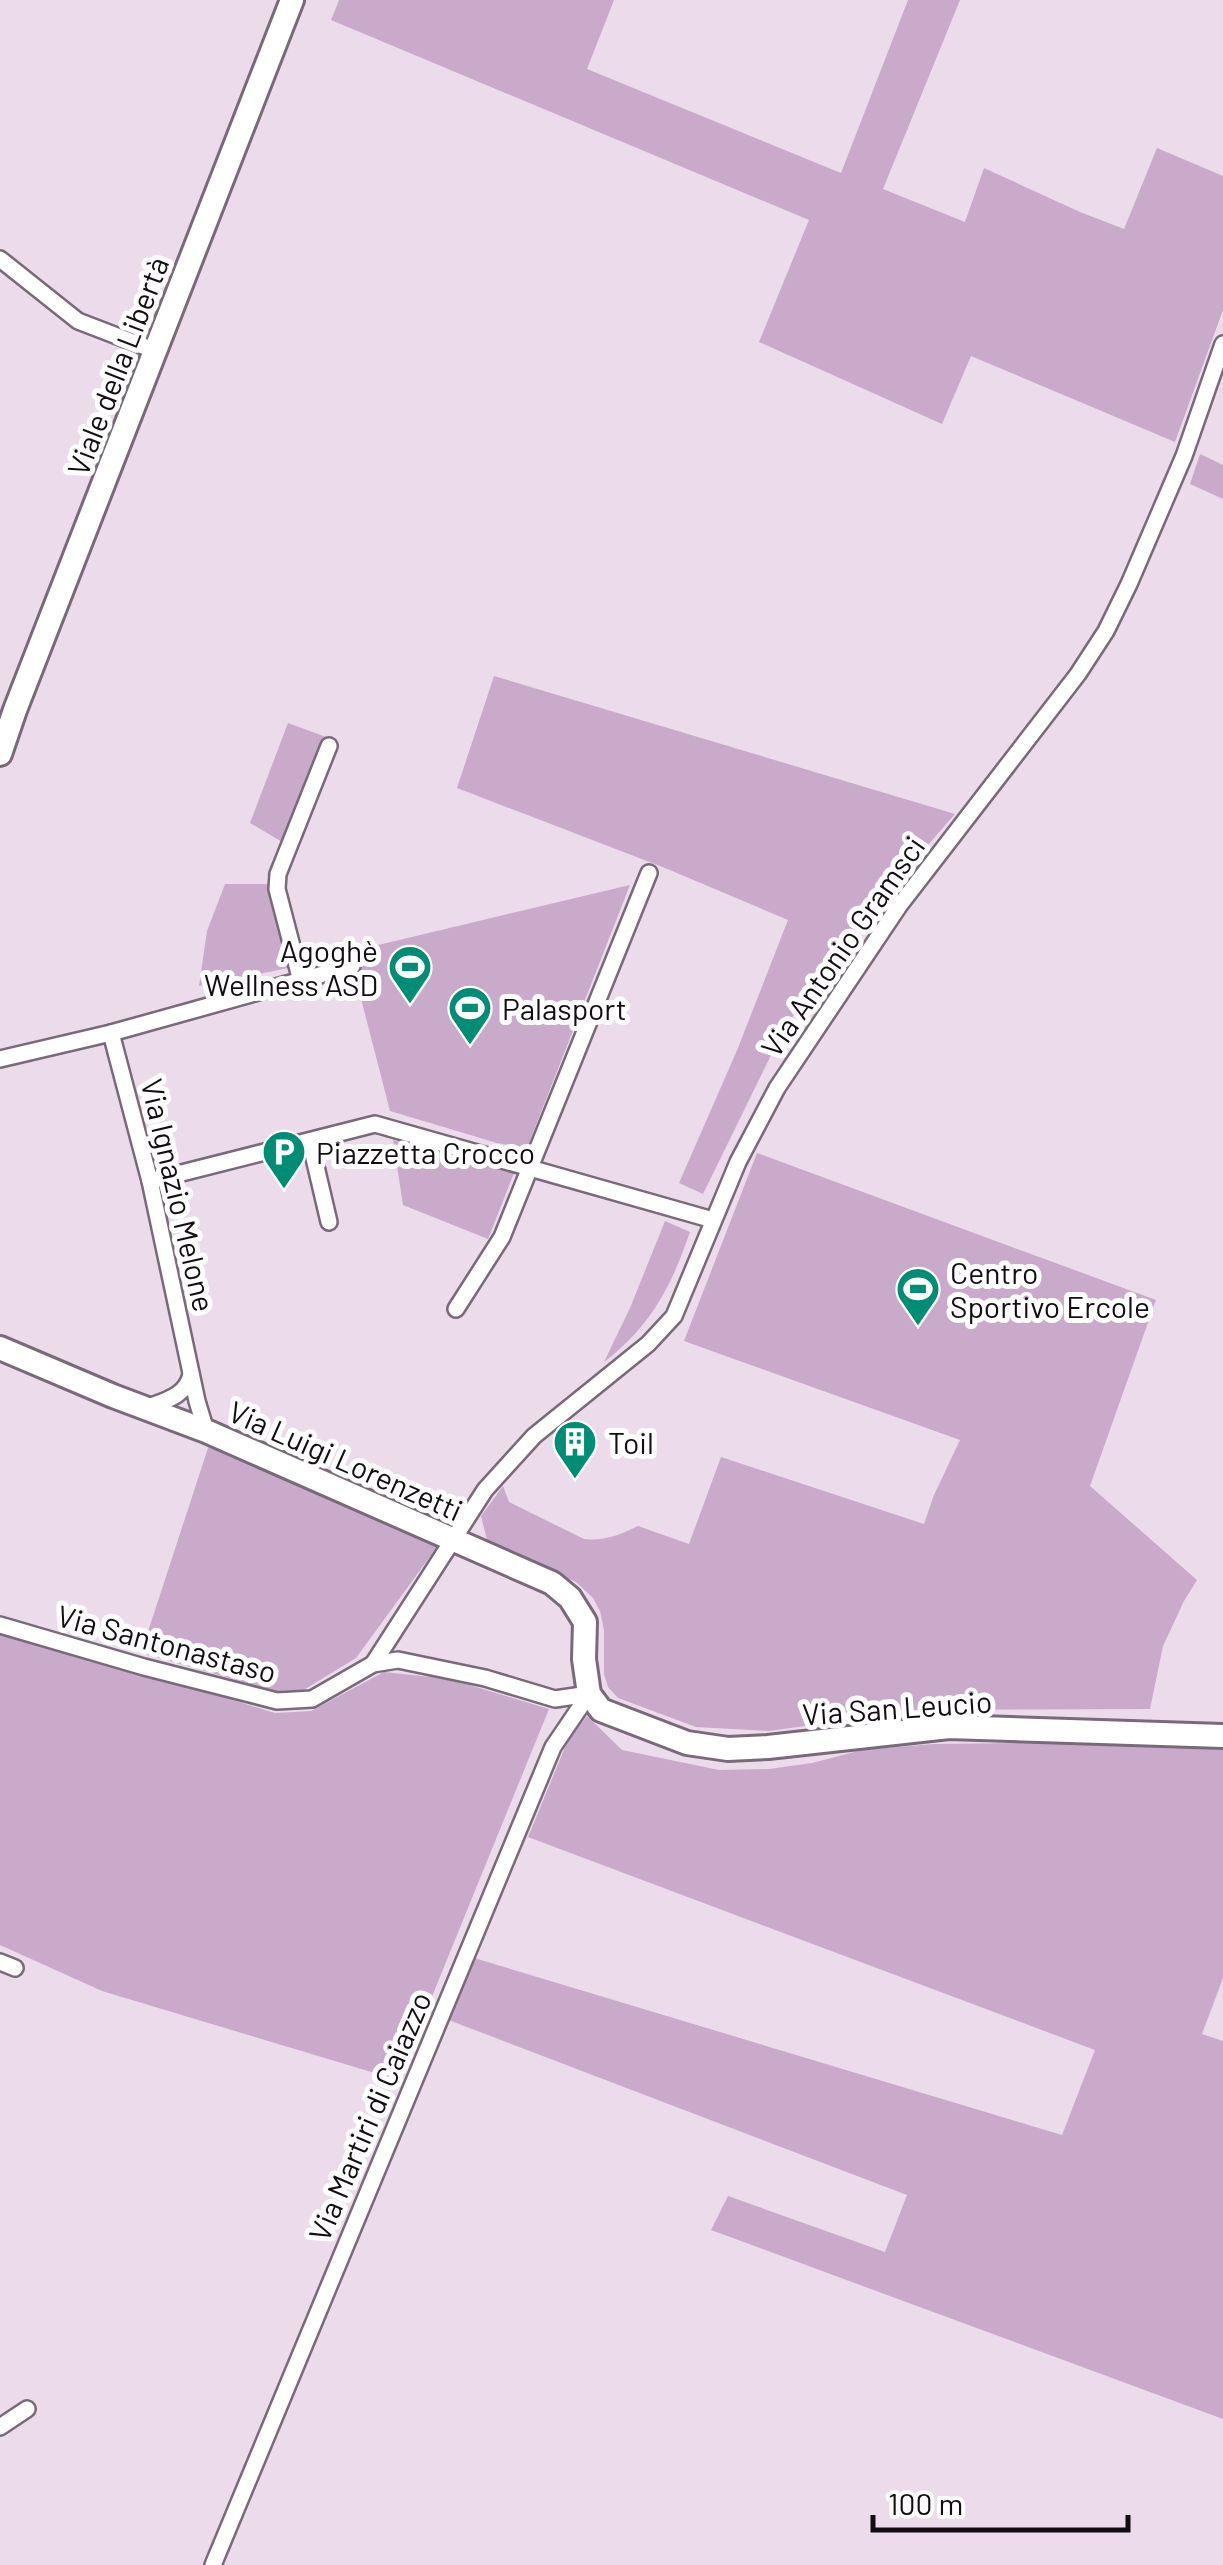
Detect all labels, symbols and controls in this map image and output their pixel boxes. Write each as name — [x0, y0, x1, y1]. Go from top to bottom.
street label: Viale della Libertà — [59, 252, 175, 480]
street label: Via Antonio Gramsci — [752, 829, 932, 1063]
place label: Agoghè Wellness ASD — [204, 932, 378, 1002]
sports icon: Agoghè Wellness ASD — [387, 944, 433, 1005]
sports icon: Palasport — [447, 985, 493, 1046]
place label: Palasport — [502, 990, 627, 1026]
street label: Via Ignazio Melone — [135, 1075, 223, 1315]
parking icon: Piazzetta Crocco — [261, 1129, 307, 1190]
place label: Piazzetta Crocco — [316, 1134, 535, 1170]
place label: Centro Sportivo Ercole — [950, 1254, 1150, 1324]
sports icon: Centro Sportivo Ercole — [895, 1266, 941, 1327]
street label: Via Luigi Lorenzetti — [224, 1392, 468, 1528]
building icon: Toil — [552, 1419, 598, 1480]
place label: Toil — [608, 1424, 654, 1460]
street label: Via Santonastaso — [53, 1596, 281, 1690]
street label: Via San Leucio — [801, 1682, 993, 1732]
street label: Via Martiri di Caiazzo — [300, 1986, 438, 2246]
scale bar — [873, 2470, 1128, 2532]
text: 100 m — [888, 2485, 963, 2521]

